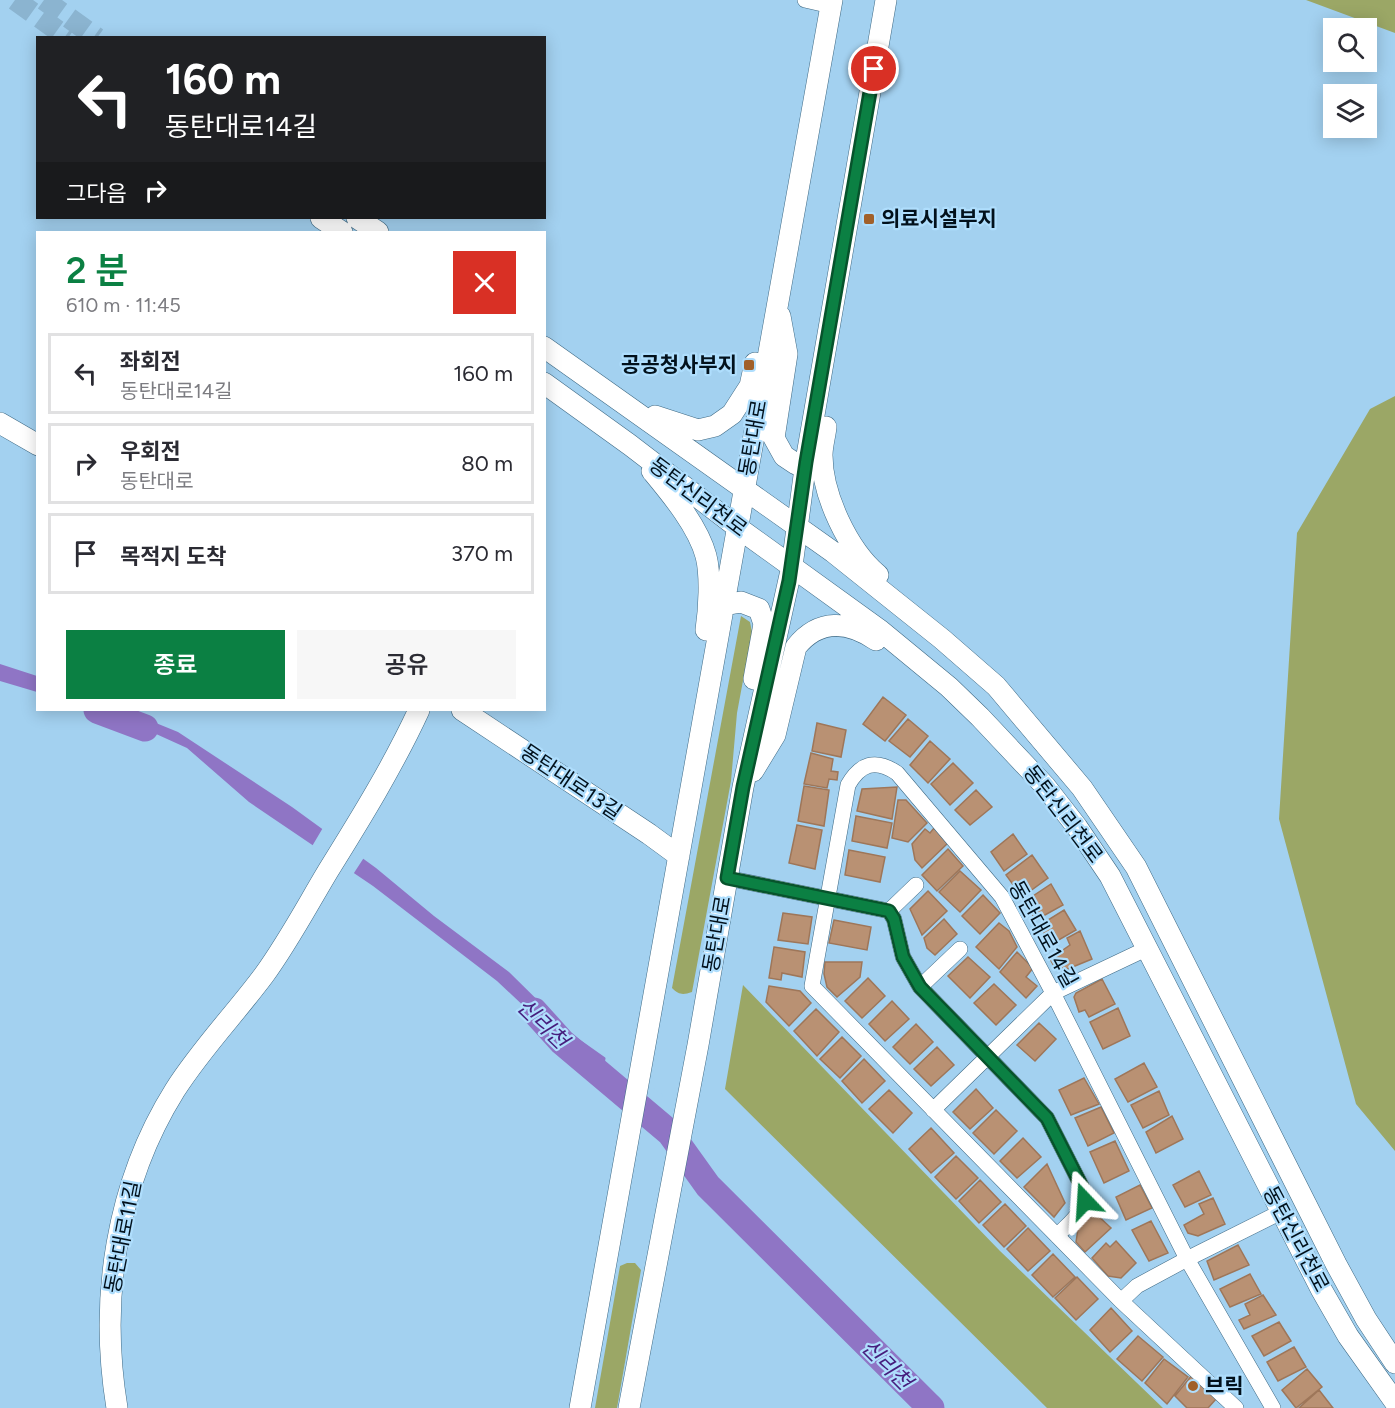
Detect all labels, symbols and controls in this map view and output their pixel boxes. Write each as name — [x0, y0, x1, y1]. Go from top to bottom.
map controls — [1323, 18, 1377, 138]
button: search — [1323, 18, 1377, 72]
pin — [848, 43, 899, 94]
icon: arrive — [857, 52, 890, 85]
text: 160 m — [165, 54, 281, 105]
icon: left — [66, 60, 144, 138]
button: layers — [1323, 84, 1377, 138]
text: 동탄대로14길 — [165, 110, 317, 143]
icon: right — [139, 174, 172, 207]
text: 그다음 — [66, 180, 127, 207]
place label: 의료시설부지 — [881, 206, 997, 231]
marker: 의료시설부지 — [862, 212, 876, 226]
text: 2 분 — [66, 249, 128, 292]
button: close — [453, 251, 516, 314]
text: 610 m · 11:45 — [66, 293, 181, 317]
text: 좌회전 — [120, 348, 181, 375]
place label: 공공청사부지 — [621, 352, 737, 377]
icon: left — [69, 357, 102, 390]
marker: 공공청사부지 — [742, 358, 756, 372]
text: 160 m — [453, 360, 513, 387]
text: 동탄대로14길 — [120, 379, 233, 403]
street label: 동탄대로 — [733, 398, 772, 478]
text: 우회전 — [120, 438, 181, 465]
icon: right — [69, 447, 102, 480]
text: 80 m — [461, 450, 513, 477]
street label: 동탄신리천로 — [644, 452, 752, 541]
text: 동탄대로 — [120, 469, 194, 493]
icon: arrive — [69, 537, 102, 570]
text: 370 m — [451, 540, 513, 567]
text: 목적지 도착 — [120, 543, 226, 570]
button: 종료 — [66, 630, 285, 699]
button: 공유 — [297, 630, 516, 699]
street label: 동탄대로13길 — [516, 739, 627, 825]
street label: 동탄신리천로 — [1019, 760, 1108, 868]
street label: 동탄대로14길 — [1004, 876, 1083, 992]
street label: 동탄대로 — [697, 894, 736, 974]
water label: 신리천 — [511, 993, 576, 1056]
position arrow — [1053, 1169, 1117, 1233]
street label: 동탄대로11길 — [99, 1179, 146, 1295]
street label: 동탄신리천로 — [1258, 1182, 1335, 1296]
water label: 신리천 — [856, 1333, 920, 1397]
place label: 브릭 — [1205, 1373, 1244, 1398]
marker: 브릭 — [1186, 1379, 1200, 1393]

